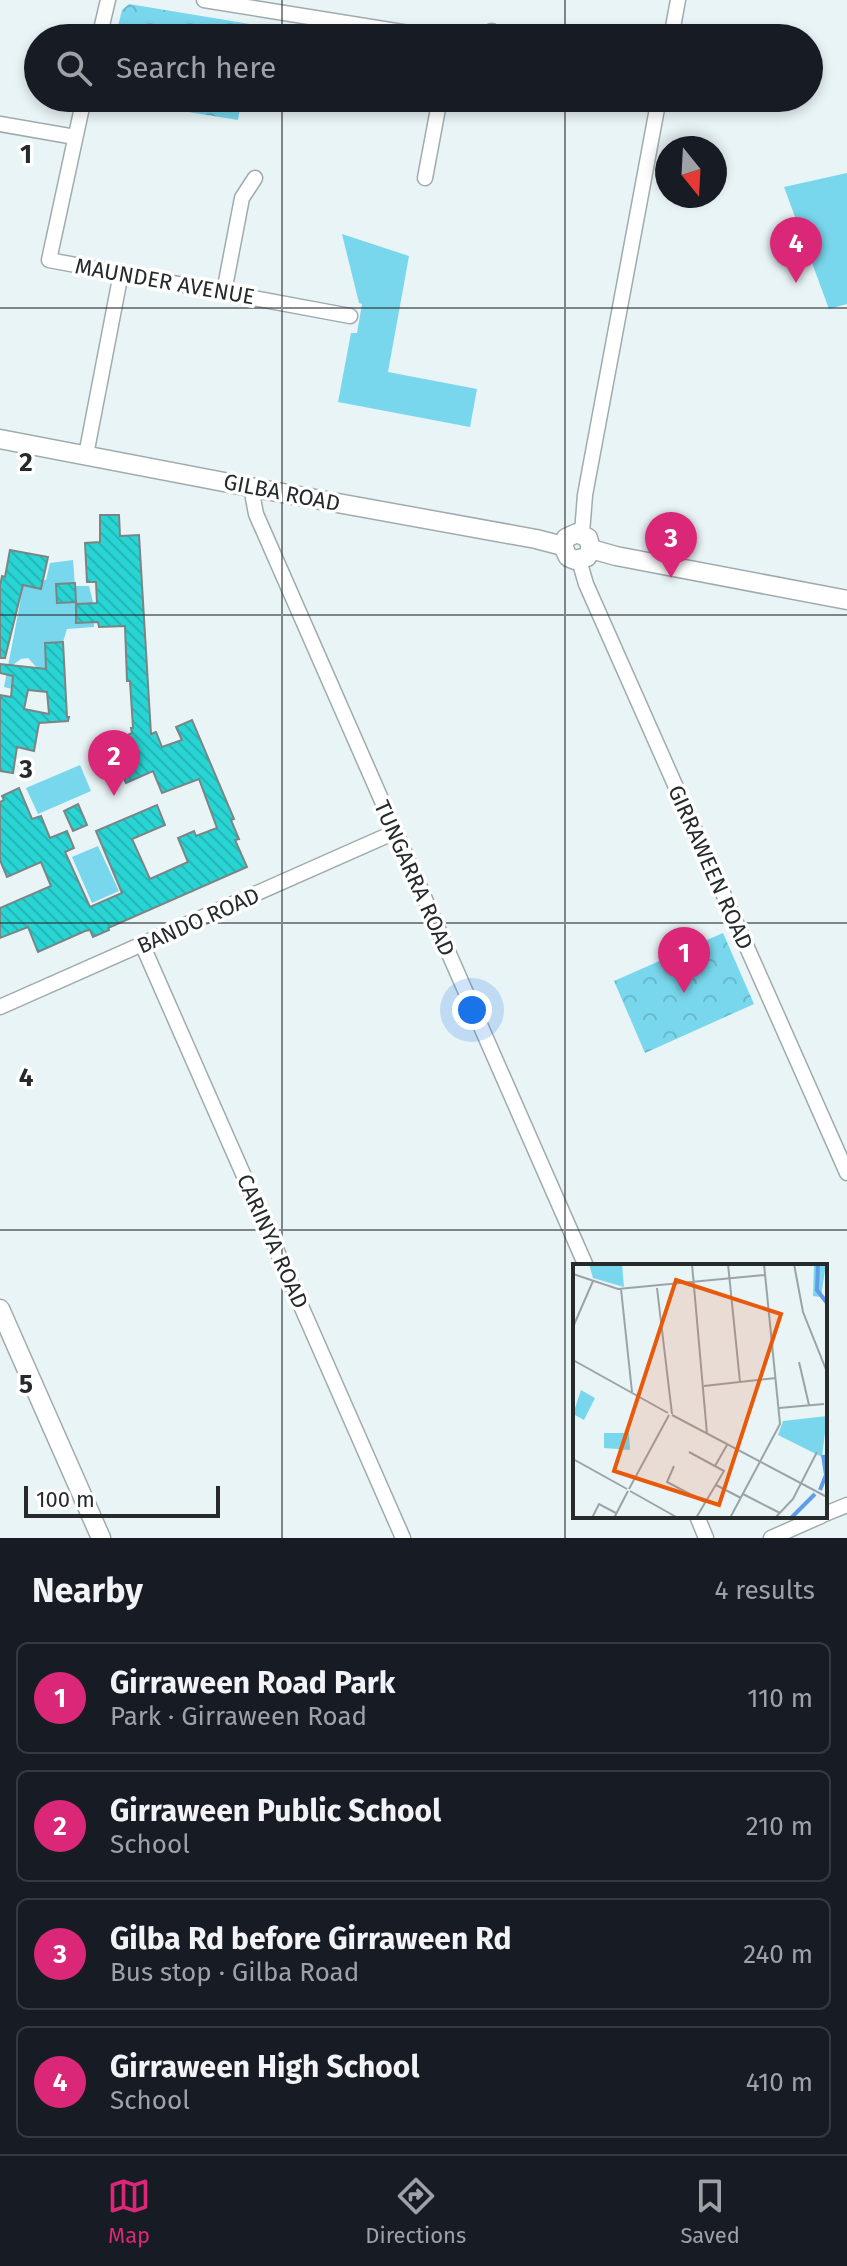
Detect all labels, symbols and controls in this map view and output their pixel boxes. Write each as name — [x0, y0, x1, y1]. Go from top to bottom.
search box — [24, 24, 823, 112]
icon: search — [52, 46, 96, 90]
text: Search here — [116, 50, 276, 86]
north arrow — [655, 136, 727, 208]
text: 1 — [20, 139, 32, 170]
pin: 4 — [770, 217, 822, 283]
street label: MAUNDER AVENUE — [73, 252, 257, 311]
text: 2 — [19, 447, 33, 478]
street label: GILBA ROAD — [221, 468, 342, 517]
pin: 3 — [645, 512, 697, 578]
pin: 2 — [88, 730, 140, 796]
text: 3 — [18, 754, 33, 785]
street label: GIRRAWEEN ROAD — [662, 781, 759, 954]
street label: TUNGARRA ROAD — [368, 796, 461, 960]
street label: BANDO ROAD — [133, 881, 264, 959]
pin: 1 — [658, 927, 710, 993]
your location — [452, 990, 492, 1030]
text: 4 — [19, 1062, 34, 1093]
street label: CARINYA ROAD — [231, 1170, 314, 1313]
inset map — [573, 1264, 827, 1518]
text: 5 — [19, 1369, 33, 1400]
scale bar — [24, 1482, 220, 1518]
text: 100 m — [36, 1486, 95, 1513]
text: Nearby — [32, 1570, 143, 1611]
text: 4 results — [714, 1575, 815, 1606]
text: Girraween Road Park — [110, 1665, 395, 1701]
text: 1 — [54, 1683, 66, 1714]
text: 110 m — [747, 1683, 813, 1714]
text: Park · Girraween Road — [110, 1701, 367, 1732]
text: Girraween Public School — [110, 1793, 441, 1829]
text: 2 — [53, 1811, 67, 1842]
text: 210 m — [746, 1811, 813, 1842]
text: School — [110, 1829, 190, 1860]
text: Gilba Rd before Girraween Rd — [110, 1921, 511, 1957]
text: 3 — [53, 1939, 67, 1970]
text: 240 m — [743, 1939, 813, 1970]
text: Bus stop · Gilba Road — [110, 1957, 359, 1988]
text: Girraween High School — [110, 2049, 419, 2085]
text: 4 — [53, 2067, 67, 2098]
text: 410 m — [746, 2067, 813, 2098]
text: School — [110, 2085, 190, 2116]
tab: Map — [107, 2174, 151, 2249]
tab: Directions — [365, 2174, 466, 2249]
tab: Saved — [680, 2174, 740, 2249]

